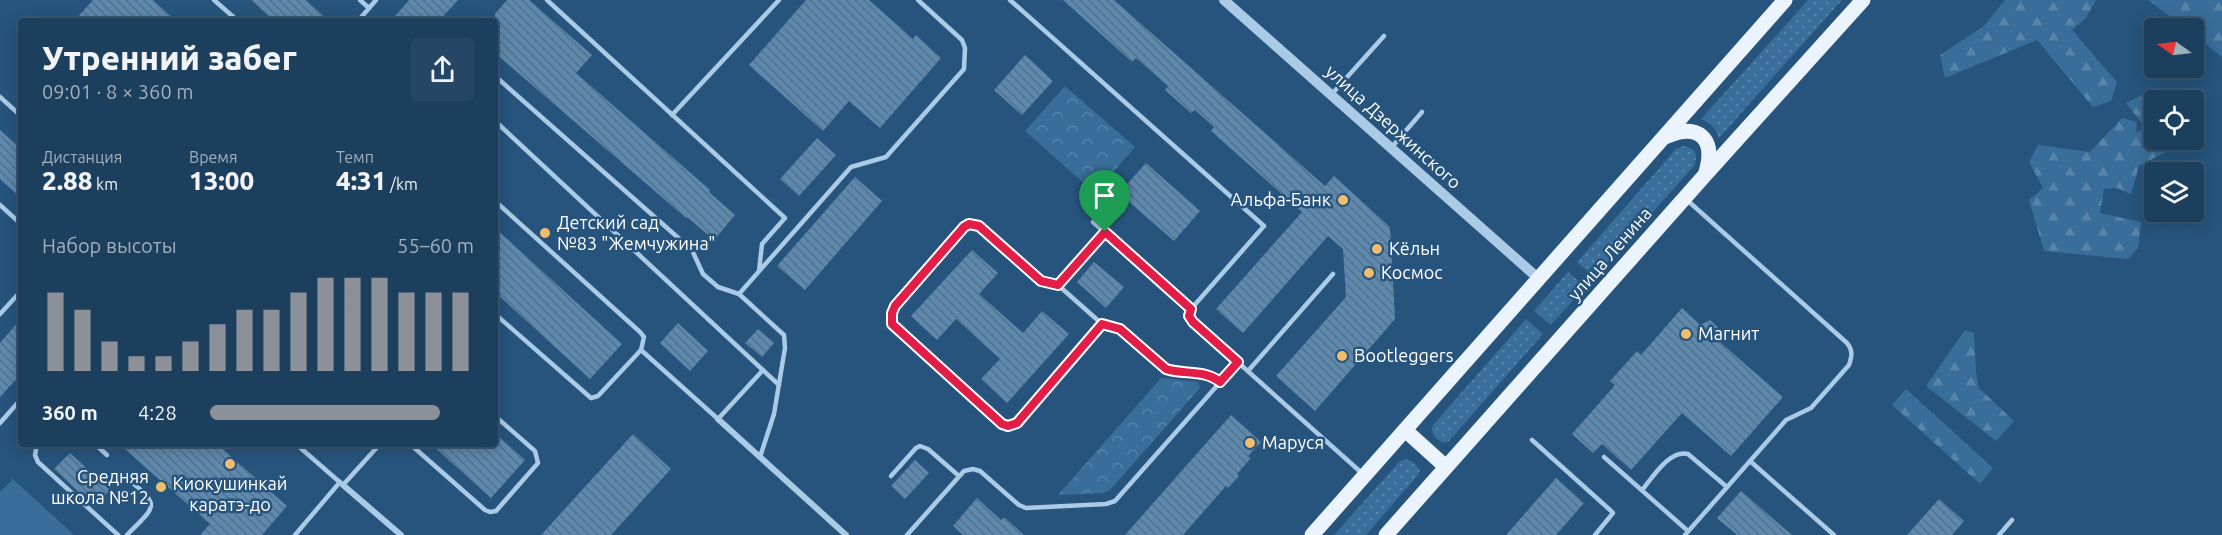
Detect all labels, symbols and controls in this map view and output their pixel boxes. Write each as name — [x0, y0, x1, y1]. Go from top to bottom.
north arrow — [2144, 18, 2204, 78]
map controls — [2144, 18, 2204, 222]
button: share — [411, 38, 474, 101]
text: Утренний забег — [42, 39, 297, 76]
street label: улица Дзержинского — [1322, 60, 1465, 192]
text: 09:01 · 8 × 360 m — [42, 80, 194, 103]
button: locate — [2144, 90, 2204, 150]
text: Дистанция — [42, 148, 122, 166]
text: Время — [189, 148, 238, 166]
text: Темп — [336, 148, 374, 166]
button: layers — [2144, 162, 2204, 222]
text: 2.88 — [42, 166, 92, 195]
text: 13:00 — [189, 166, 254, 195]
text: 4:31 — [336, 166, 386, 195]
pin — [1079, 170, 1130, 232]
text: km — [92, 175, 118, 193]
text: /km — [386, 175, 418, 193]
icon: arrive — [1088, 179, 1121, 212]
place label: Альфа-Банк — [1231, 189, 1331, 209]
marker: Альфа-Банк — [1336, 193, 1350, 207]
street label: улица Ленина — [1563, 203, 1655, 304]
place label: Детский сад №83 "Жемчужина" — [557, 212, 716, 253]
marker: Детский сад №83 "Жемчужина" — [538, 226, 552, 240]
text: Набор высоты — [42, 234, 177, 257]
text: 55–60 m — [397, 234, 474, 257]
place label: Кёльн — [1389, 238, 1440, 258]
marker: Кёльн — [1370, 242, 1384, 256]
place label: Космос — [1381, 262, 1443, 282]
marker: Космос — [1362, 266, 1376, 280]
place label: Магнит — [1698, 323, 1759, 343]
marker: Магнит — [1679, 327, 1693, 341]
place label: Bootleggers — [1354, 345, 1454, 365]
marker: Bootleggers — [1335, 349, 1349, 363]
text: 360 m — [42, 401, 98, 424]
text: 4:28 — [138, 401, 177, 424]
place label: Маруся — [1262, 432, 1324, 452]
marker: Маруся — [1243, 436, 1257, 450]
marker: Киокушинкай каратэ-до — [223, 457, 237, 471]
place label: Средняя школа №12 — [51, 466, 149, 507]
place label: Киокушинкай каратэ-до — [172, 473, 288, 514]
marker: Средняя школа №12 — [154, 480, 168, 494]

